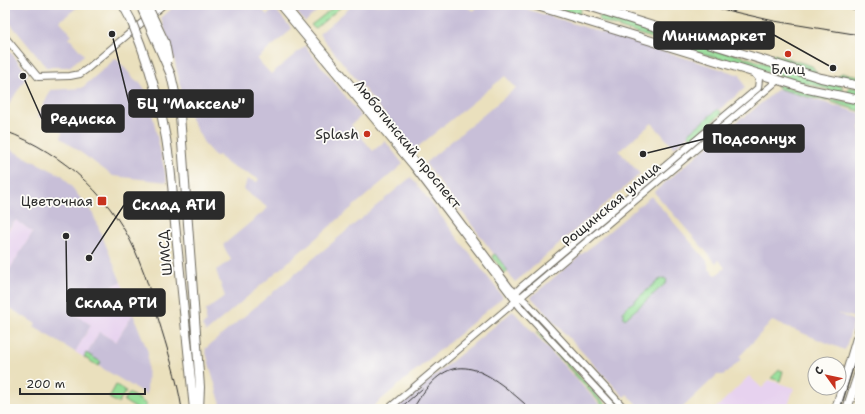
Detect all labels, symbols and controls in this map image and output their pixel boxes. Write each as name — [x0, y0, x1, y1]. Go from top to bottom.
callout: Минимаркет — [654, 22, 774, 49]
text: Минимаркет — [662, 26, 766, 46]
marker: Блиц — [783, 49, 793, 59]
place label: Блиц — [771, 60, 806, 78]
street label: Люботинский проспект — [350, 76, 466, 213]
callout: БЦ "Максель" — [129, 90, 253, 117]
text: БЦ "Максель" — [137, 94, 246, 114]
callout: Редиска — [42, 105, 124, 132]
text: Редиска — [50, 109, 117, 129]
place label: Splash — [315, 125, 359, 143]
callout: Подсолнух — [704, 125, 804, 152]
marker: Splash — [362, 129, 372, 139]
text: Подсолнух — [712, 129, 796, 149]
street label: Рощинская улица — [558, 157, 664, 251]
place label: Цветочная — [21, 192, 93, 210]
callout: Склад АТИ — [124, 192, 224, 219]
marker: Цветочная — [96, 195, 108, 207]
text: Склад АТИ — [132, 195, 216, 215]
street label: ШМСД — [154, 229, 176, 277]
callout: Склад РТИ — [67, 289, 165, 316]
text: Склад РТИ — [75, 293, 157, 313]
north arrow — [807, 356, 847, 396]
text: С — [811, 364, 827, 378]
scale bar — [20, 370, 145, 396]
text: 200 m — [26, 376, 65, 392]

